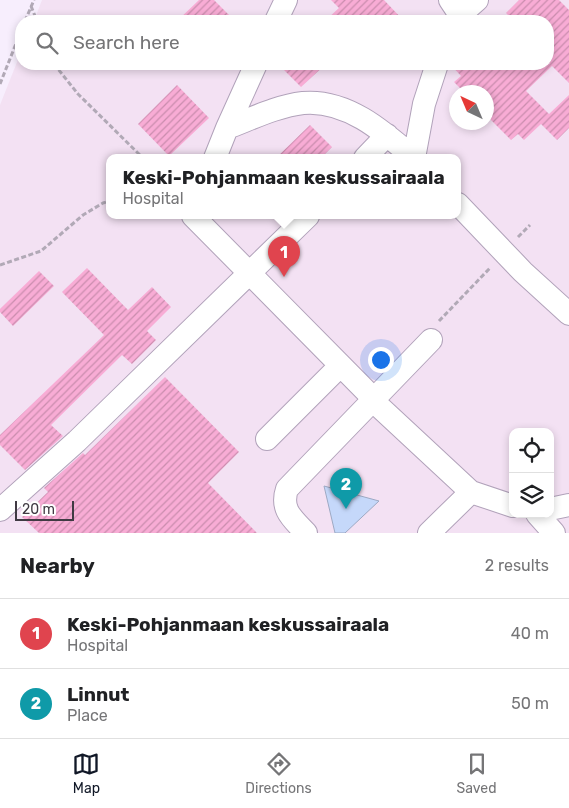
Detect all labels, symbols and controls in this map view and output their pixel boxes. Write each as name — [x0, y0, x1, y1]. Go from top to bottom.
search box — [15, 15, 554, 70]
icon: search — [33, 29, 61, 57]
text: Search here — [73, 31, 180, 54]
north arrow — [449, 85, 494, 130]
popup — [106, 154, 461, 219]
text: Keski-Pohjanmaan keskussairaala — [122, 166, 445, 189]
text: Hospital — [122, 189, 184, 208]
pin: 1 — [268, 236, 300, 277]
your location — [368, 347, 394, 373]
map controls — [509, 428, 554, 518]
button: locate — [509, 428, 554, 473]
pin: 2 — [330, 468, 362, 509]
button: layers — [509, 473, 554, 518]
scale bar — [15, 498, 74, 521]
text: 20 m — [22, 501, 55, 518]
text: Nearby — [20, 553, 95, 578]
text: 2 results — [485, 556, 549, 575]
text: Keski-Pohjanmaan keskussairaala — [67, 613, 389, 636]
text: 1 — [32, 624, 40, 643]
text: 40 m — [511, 624, 549, 643]
text: Hospital — [67, 636, 128, 655]
text: Linnut — [67, 683, 129, 706]
text: 2 — [31, 694, 41, 713]
text: 50 m — [511, 694, 549, 713]
text: Place — [67, 706, 108, 725]
tab: Map — [72, 750, 100, 797]
tab: Directions — [245, 750, 312, 797]
tab: Saved — [457, 750, 497, 797]

